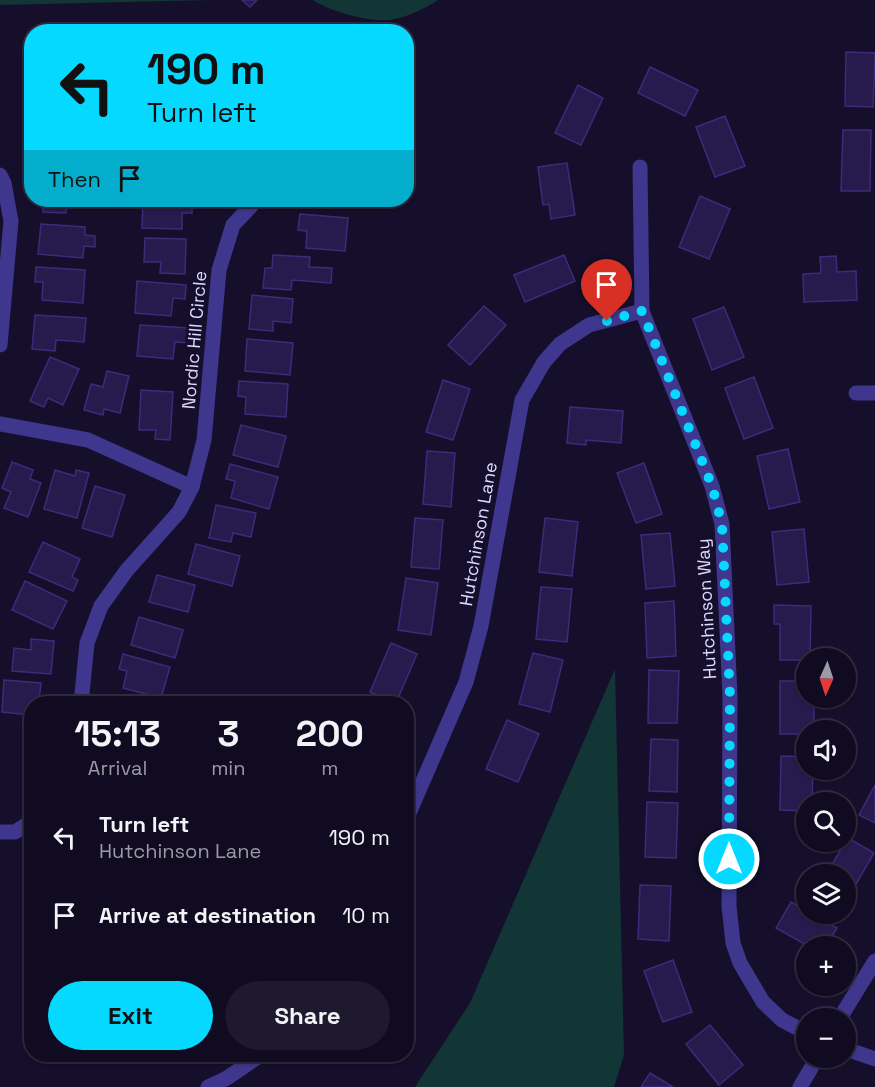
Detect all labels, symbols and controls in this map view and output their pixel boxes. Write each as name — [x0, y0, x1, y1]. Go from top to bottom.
text: 190 m — [147, 43, 266, 96]
icon: left — [48, 48, 126, 126]
text: Turn left — [147, 95, 257, 130]
icon: arrive — [113, 162, 146, 195]
text: Then — [48, 165, 101, 193]
pin — [581, 259, 632, 321]
icon: arrive — [590, 268, 623, 301]
street label: Nordic Hill Circle — [176, 270, 212, 410]
street label: Hutchinson Lane — [454, 460, 502, 608]
street label: Hutchinson Way — [691, 538, 721, 680]
north arrow — [796, 648, 856, 708]
map controls — [796, 648, 856, 1068]
text: 15:13 — [74, 711, 161, 757]
text: 3 — [217, 711, 239, 757]
text: 200 — [296, 711, 364, 757]
button: sound — [796, 720, 856, 780]
text: Arrival — [88, 755, 147, 781]
text: min — [211, 755, 246, 781]
text: m — [321, 755, 338, 781]
button: search — [796, 792, 856, 852]
text: Turn left — [99, 810, 189, 838]
icon: left — [48, 821, 81, 854]
text: 190 m — [329, 823, 390, 851]
position arrow — [697, 827, 761, 891]
text: Hutchinson Lane — [99, 838, 261, 864]
button: layers — [796, 864, 856, 924]
icon: arrive — [48, 899, 81, 932]
text: Arrive at destination — [99, 901, 316, 929]
text: 10 m — [342, 901, 390, 929]
button: + — [796, 936, 856, 996]
button: Exit — [48, 981, 213, 1050]
button: Share — [225, 981, 390, 1050]
button: − — [796, 1008, 856, 1068]

